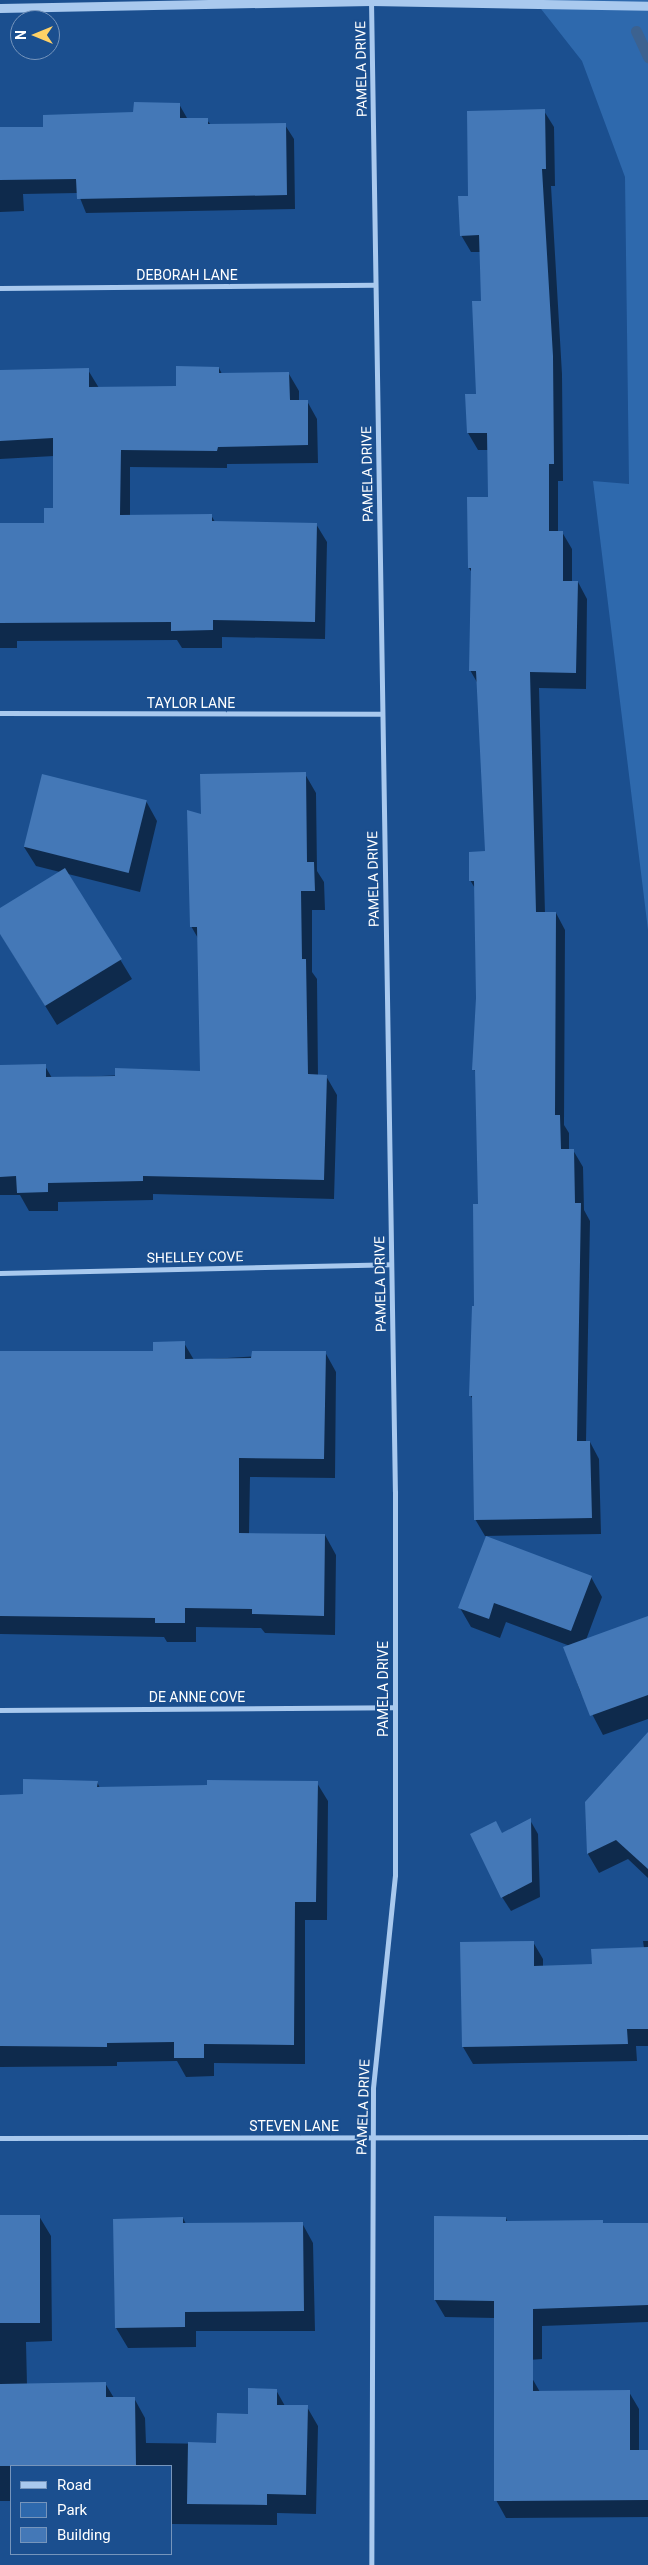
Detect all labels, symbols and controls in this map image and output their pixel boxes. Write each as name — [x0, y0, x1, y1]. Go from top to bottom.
north arrow — [10, 10, 60, 60]
street label: PAMELA DRIVE — [352, 21, 370, 117]
text: N — [13, 30, 29, 40]
street label: DEBORAH LANE — [136, 267, 238, 283]
street label: PAMELA DRIVE — [358, 426, 376, 522]
street label: TAYLOR LANE — [147, 695, 235, 711]
street label: PAMELA DRIVE — [364, 831, 382, 927]
street label: PAMELA DRIVE — [371, 1236, 389, 1332]
street label: SHELLEY COVE — [147, 1248, 243, 1266]
street label: PAMELA DRIVE — [375, 1641, 391, 1737]
street label: DE ANNE COVE — [149, 1689, 245, 1705]
street label: PAMELA DRIVE — [353, 2059, 373, 2155]
street label: STEVEN LANE — [249, 2118, 339, 2134]
legend — [10, 2465, 172, 2555]
text: Road — [57, 2476, 91, 2494]
text: Park — [57, 2501, 87, 2519]
text: Building — [57, 2526, 111, 2544]

